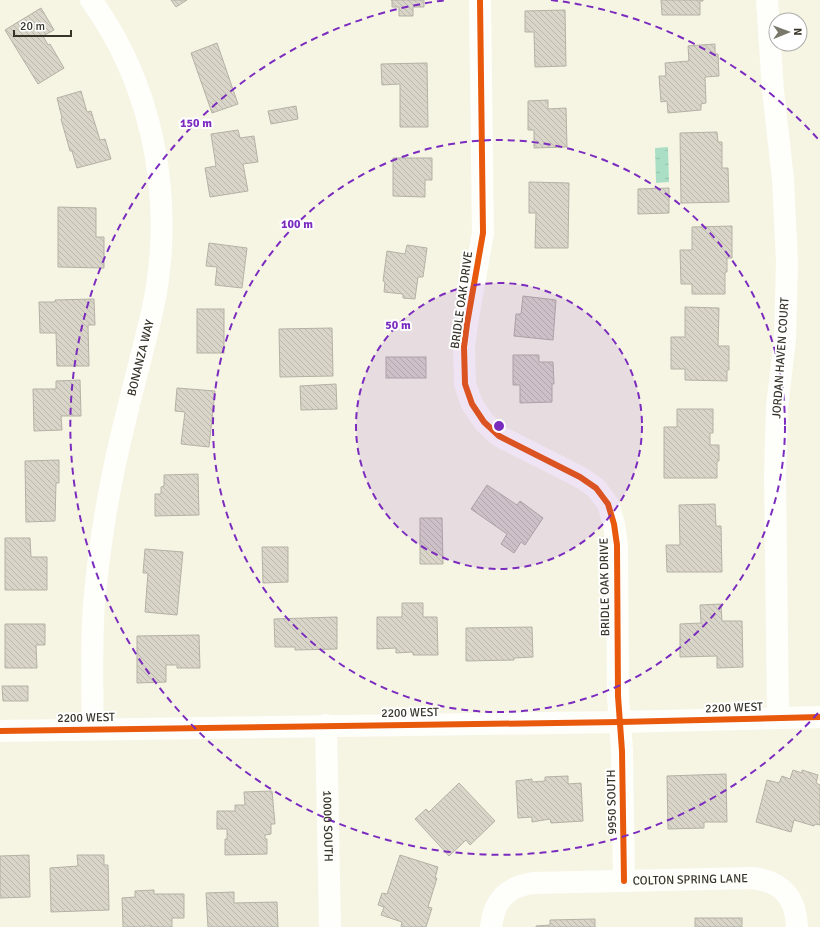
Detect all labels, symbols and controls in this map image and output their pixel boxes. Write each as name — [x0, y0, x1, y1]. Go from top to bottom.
scale bar — [14, 12, 71, 38]
north arrow — [768, 12, 808, 52]
text: 20 m — [20, 19, 45, 34]
text: N — [791, 28, 804, 36]
text: 150 m — [180, 116, 212, 131]
text: 100 m — [281, 217, 313, 232]
street label: BRIDLE OAK DRIVE — [448, 250, 476, 350]
street label: JORDAN HAVEN COURT — [769, 297, 793, 419]
street label: BONANZA WAY — [124, 318, 158, 398]
text: 50 m — [385, 318, 411, 333]
centre of rings — [492, 419, 506, 433]
street label: BRIDLE OAK DRIVE — [597, 537, 613, 636]
street label: 2200 WEST — [705, 699, 763, 717]
street label: 2200 WEST — [381, 705, 439, 721]
street label: 2200 WEST — [57, 710, 115, 726]
street label: 9950 SOUTH — [604, 769, 620, 835]
street label: 10000 SOUTH — [320, 790, 336, 862]
street label: COLTON SPRING LANE — [632, 871, 748, 888]

